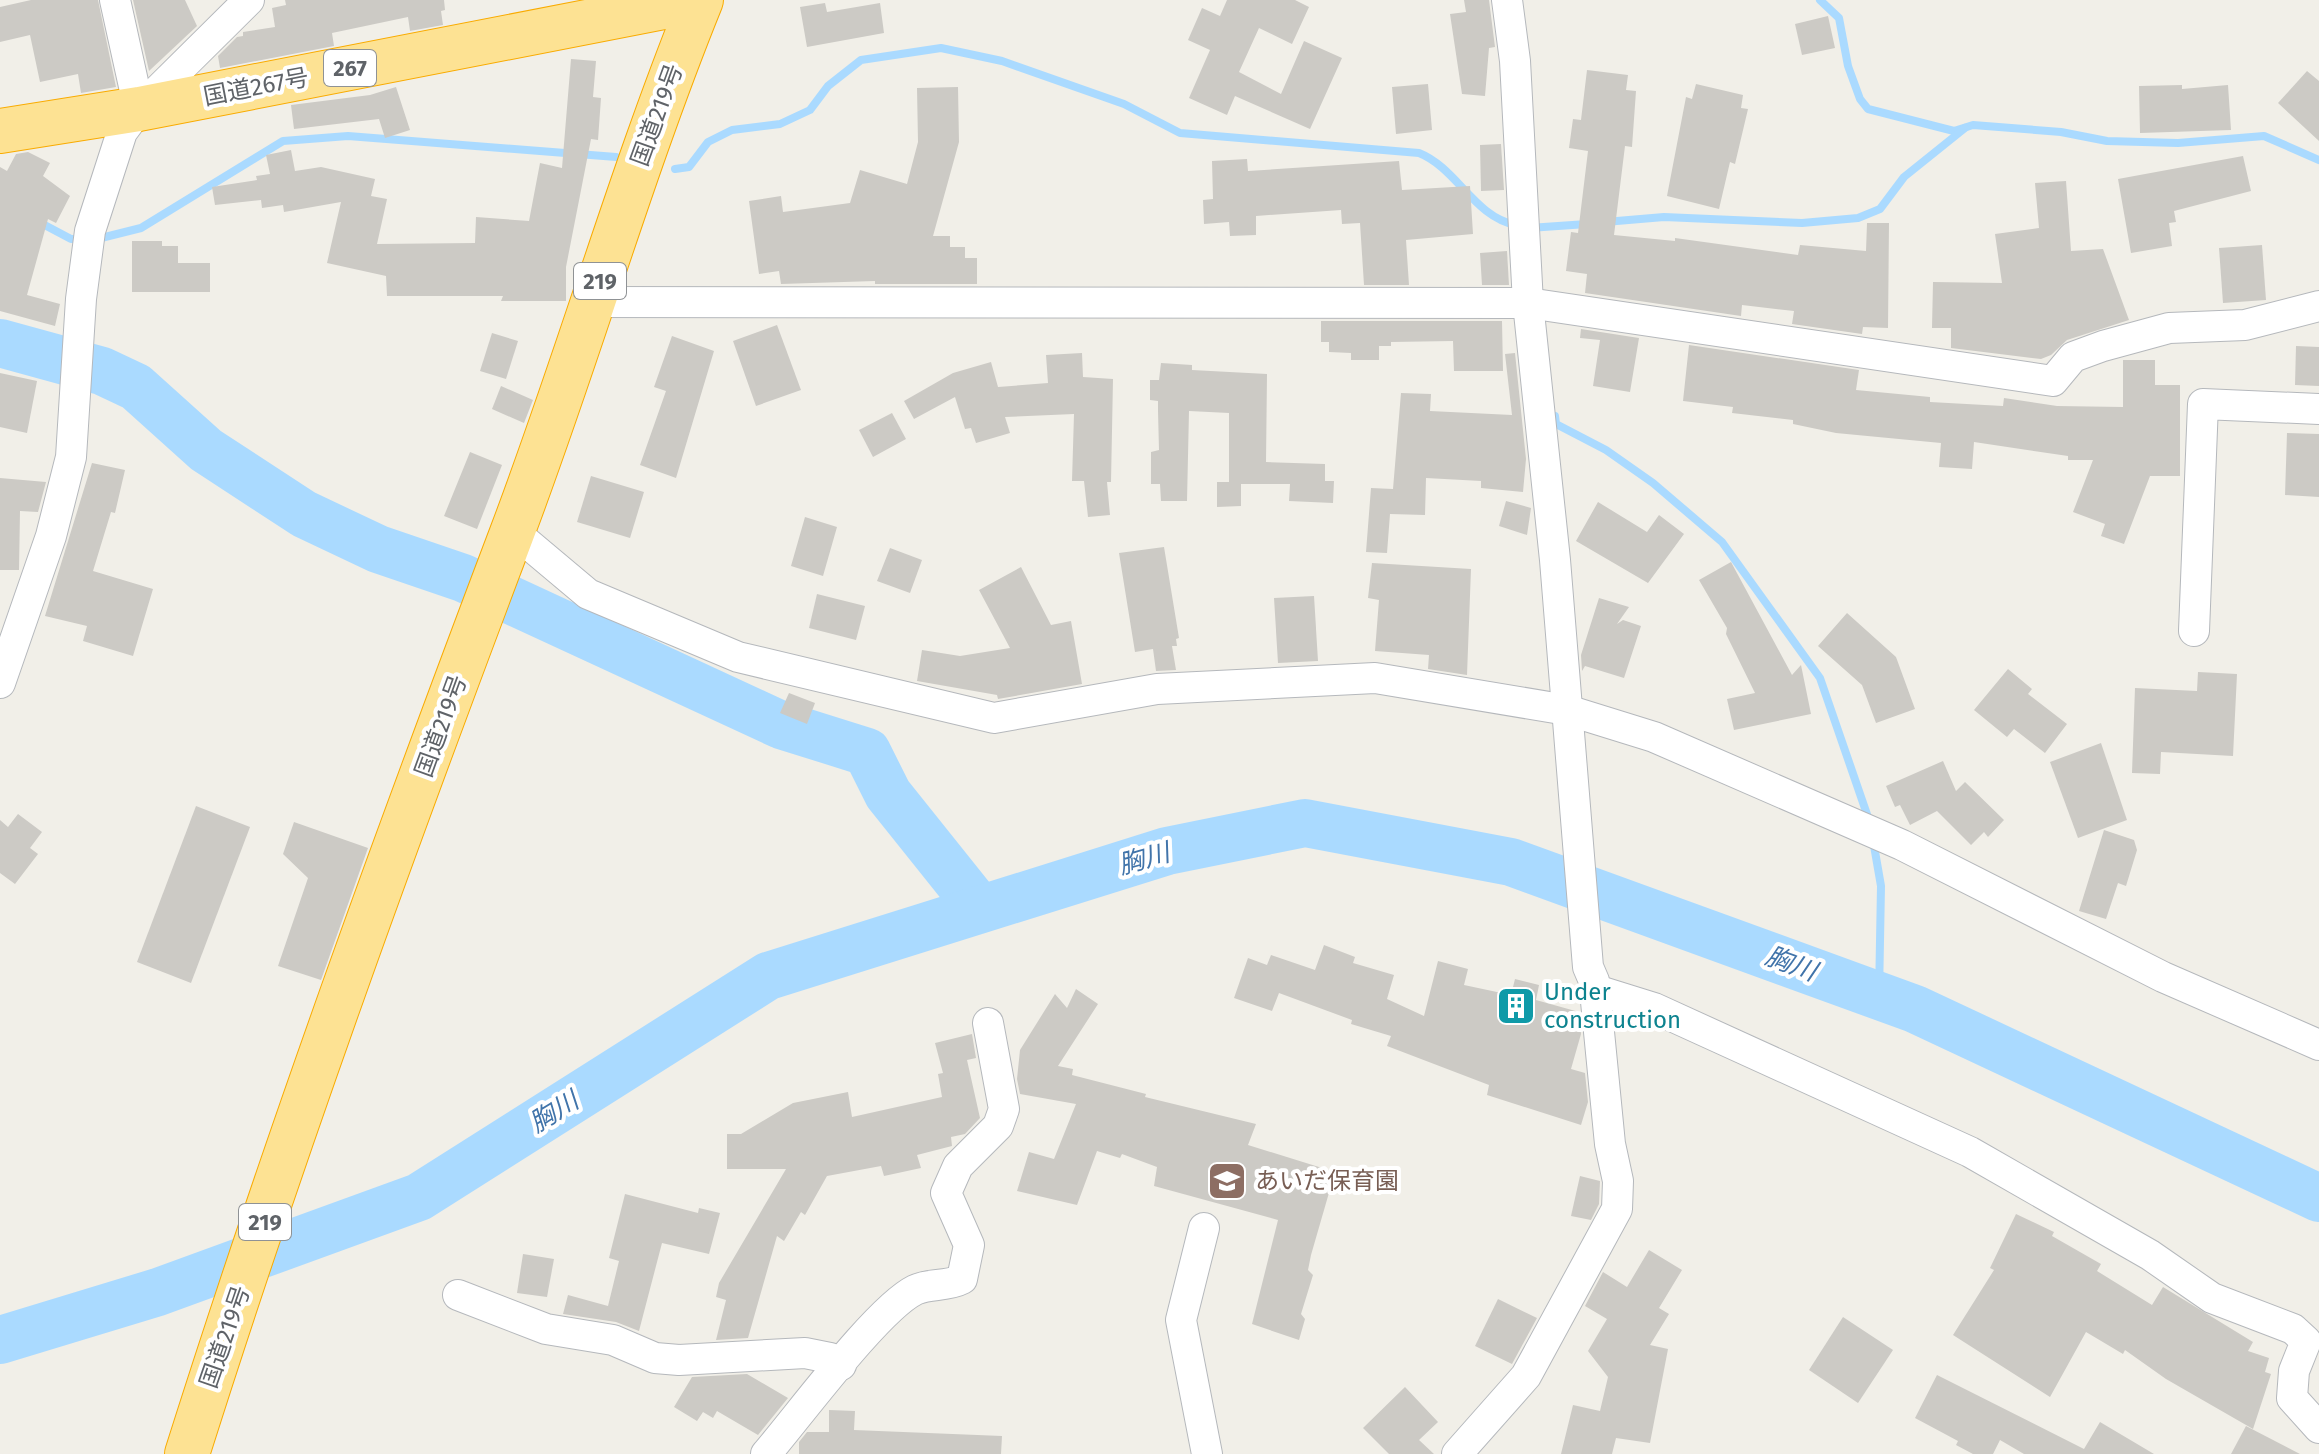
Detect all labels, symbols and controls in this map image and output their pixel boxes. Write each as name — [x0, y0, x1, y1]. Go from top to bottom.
road number: 267 — [324, 50, 376, 86]
street label: 国道219号 — [626, 60, 688, 170]
street label: 国道267号 — [201, 63, 311, 111]
road number: 219 — [574, 263, 626, 299]
street label: 国道219号 — [410, 671, 472, 781]
water label: 胸川 — [1115, 836, 1176, 881]
water label: 胸川 — [1761, 941, 1824, 988]
place label: Under construction — [1544, 978, 1681, 1034]
building icon: Under construction — [1495, 985, 1537, 1027]
water label: 胸川 — [524, 1083, 587, 1139]
school or university icon: あいだ保育園 — [1206, 1160, 1248, 1202]
place label: あいだ保育園 — [1255, 1167, 1399, 1195]
road number: 219 — [239, 1204, 291, 1240]
street label: 国道219号 — [194, 1282, 256, 1392]

